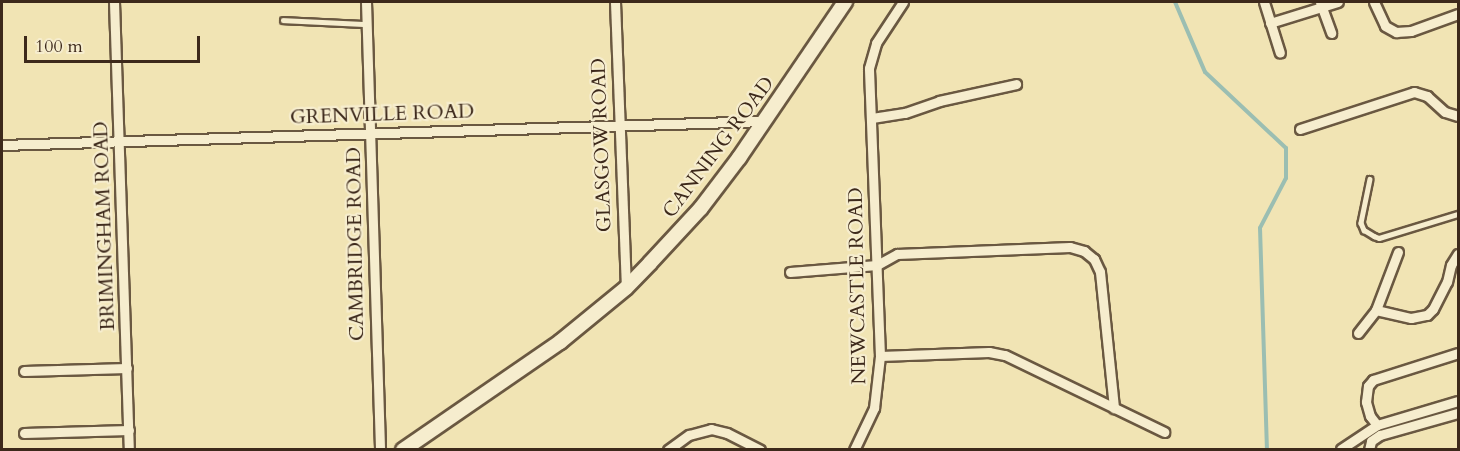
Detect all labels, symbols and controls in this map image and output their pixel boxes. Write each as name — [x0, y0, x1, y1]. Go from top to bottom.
scale bar — [27, 24, 202, 62]
text: 100 m — [35, 34, 83, 59]
street label: GLASGOW ROAD — [586, 57, 616, 233]
street label: CANNING ROAD — [657, 72, 779, 222]
street label: GRENVILLE ROAD — [290, 99, 474, 129]
street label: BRIMINGHAM ROAD — [88, 121, 120, 331]
street label: CAMBRIDGE ROAD — [341, 147, 369, 341]
street label: NEWCASTLE ROAD — [843, 187, 871, 385]

